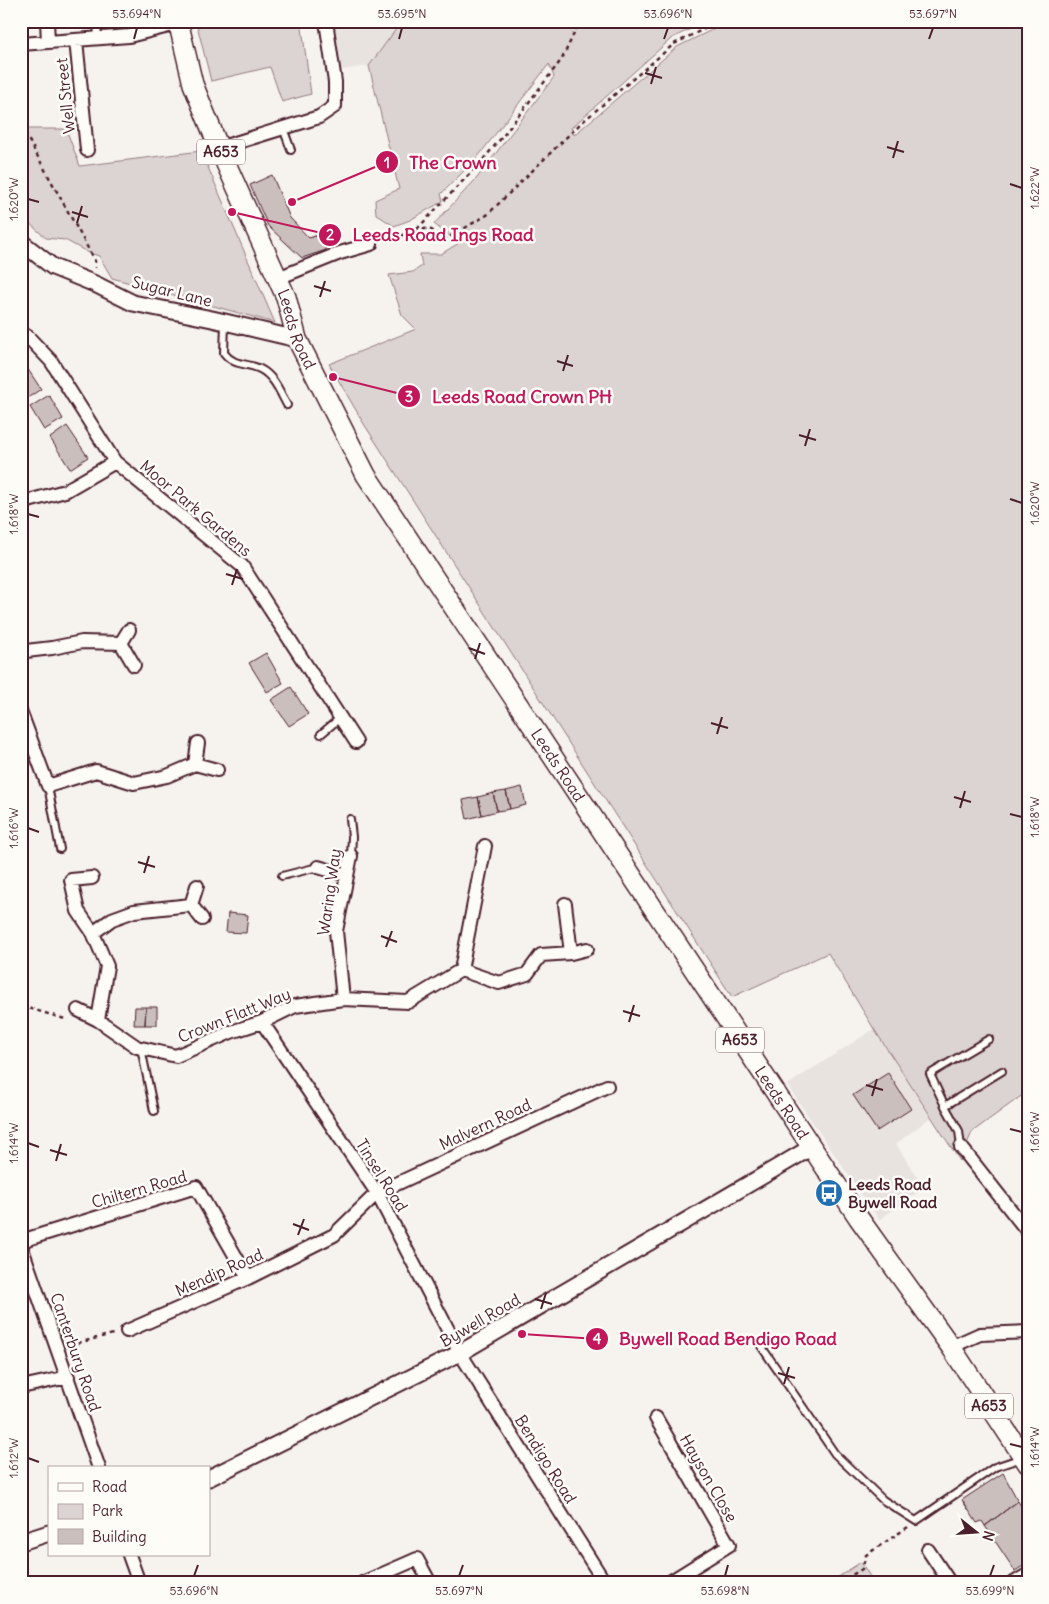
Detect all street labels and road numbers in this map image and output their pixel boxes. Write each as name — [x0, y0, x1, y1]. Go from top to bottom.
street label: Well Street — [51, 56, 79, 135]
road number: A653 — [197, 140, 245, 164]
street label: Sugar Lane — [130, 271, 214, 311]
street label: Leeds Road — [274, 286, 320, 372]
street label: Moor Park Gardens — [136, 455, 256, 561]
street label: Leeds Road — [527, 725, 590, 805]
street label: Waring Way — [313, 847, 345, 937]
street label: Crown Flatt Way — [175, 983, 293, 1047]
road number: A653 — [716, 1028, 764, 1052]
street label: Leeds Road — [751, 1062, 813, 1143]
street label: Malvern Road — [436, 1094, 534, 1154]
street label: Tinsel Road — [352, 1135, 412, 1215]
street label: Chiltern Road — [89, 1166, 189, 1212]
street label: Mendip Road — [172, 1244, 266, 1300]
street label: Bywell Road — [436, 1289, 524, 1351]
street label: Canterbury Road — [46, 1290, 106, 1414]
road number: A653 — [965, 1394, 1013, 1418]
street label: Bendigo Road — [511, 1411, 581, 1507]
street label: Hayson Close — [676, 1431, 742, 1525]

